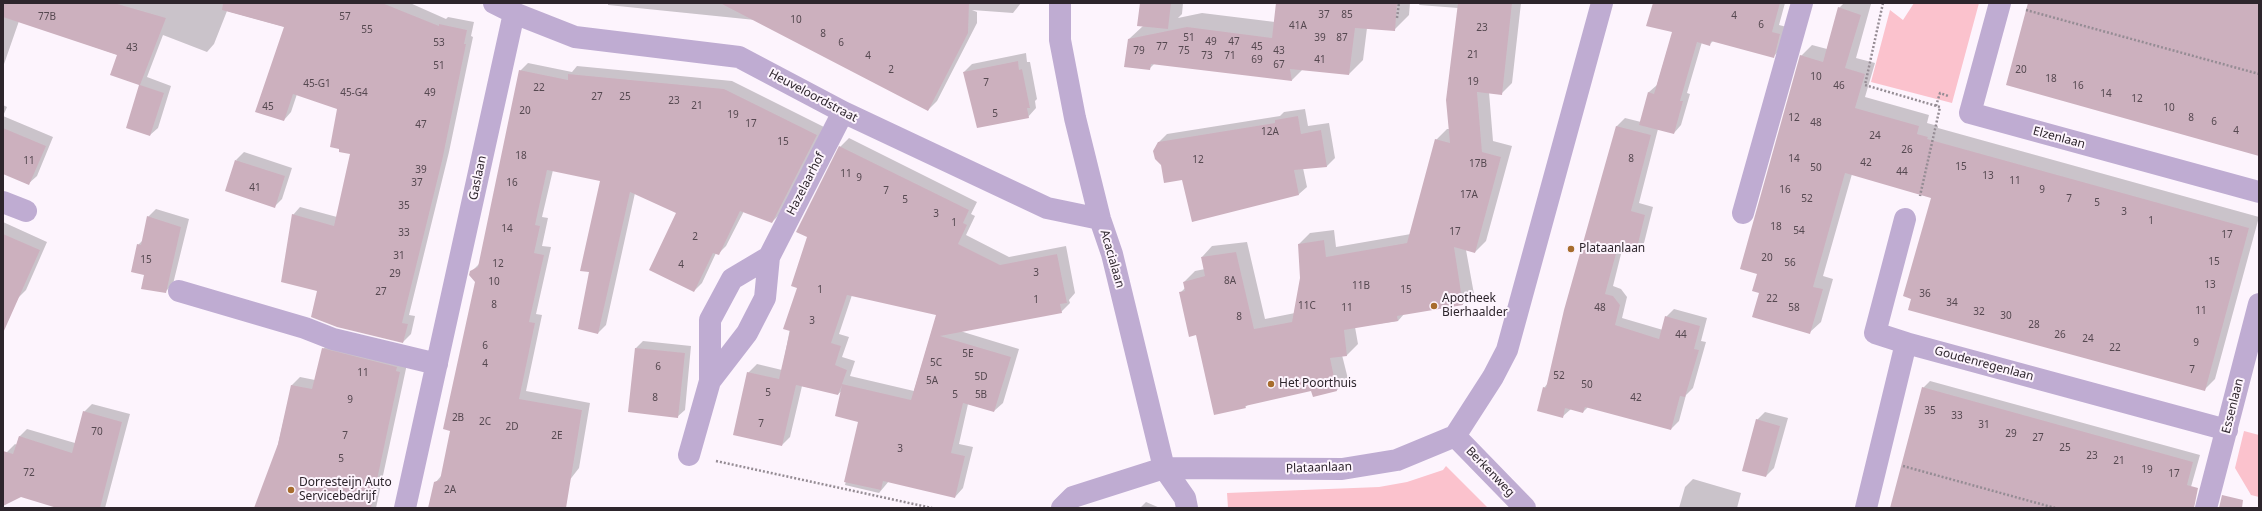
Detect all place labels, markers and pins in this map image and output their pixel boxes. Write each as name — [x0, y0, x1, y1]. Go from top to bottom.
place label: Plataanlaan — [1579, 242, 1645, 256]
marker: Plataanlaan — [1566, 244, 1576, 254]
place label: Apotheek Bierhaalder — [1442, 292, 1508, 320]
marker: Apotheek Bierhaalder — [1429, 301, 1439, 311]
place label: Het Poorthuis — [1279, 377, 1357, 391]
marker: Het Poorthuis — [1266, 379, 1276, 389]
place label: Dorresteijn Auto Servicebedrijf — [299, 476, 392, 504]
marker: Dorresteijn Auto Servicebedrijf — [286, 485, 296, 495]

